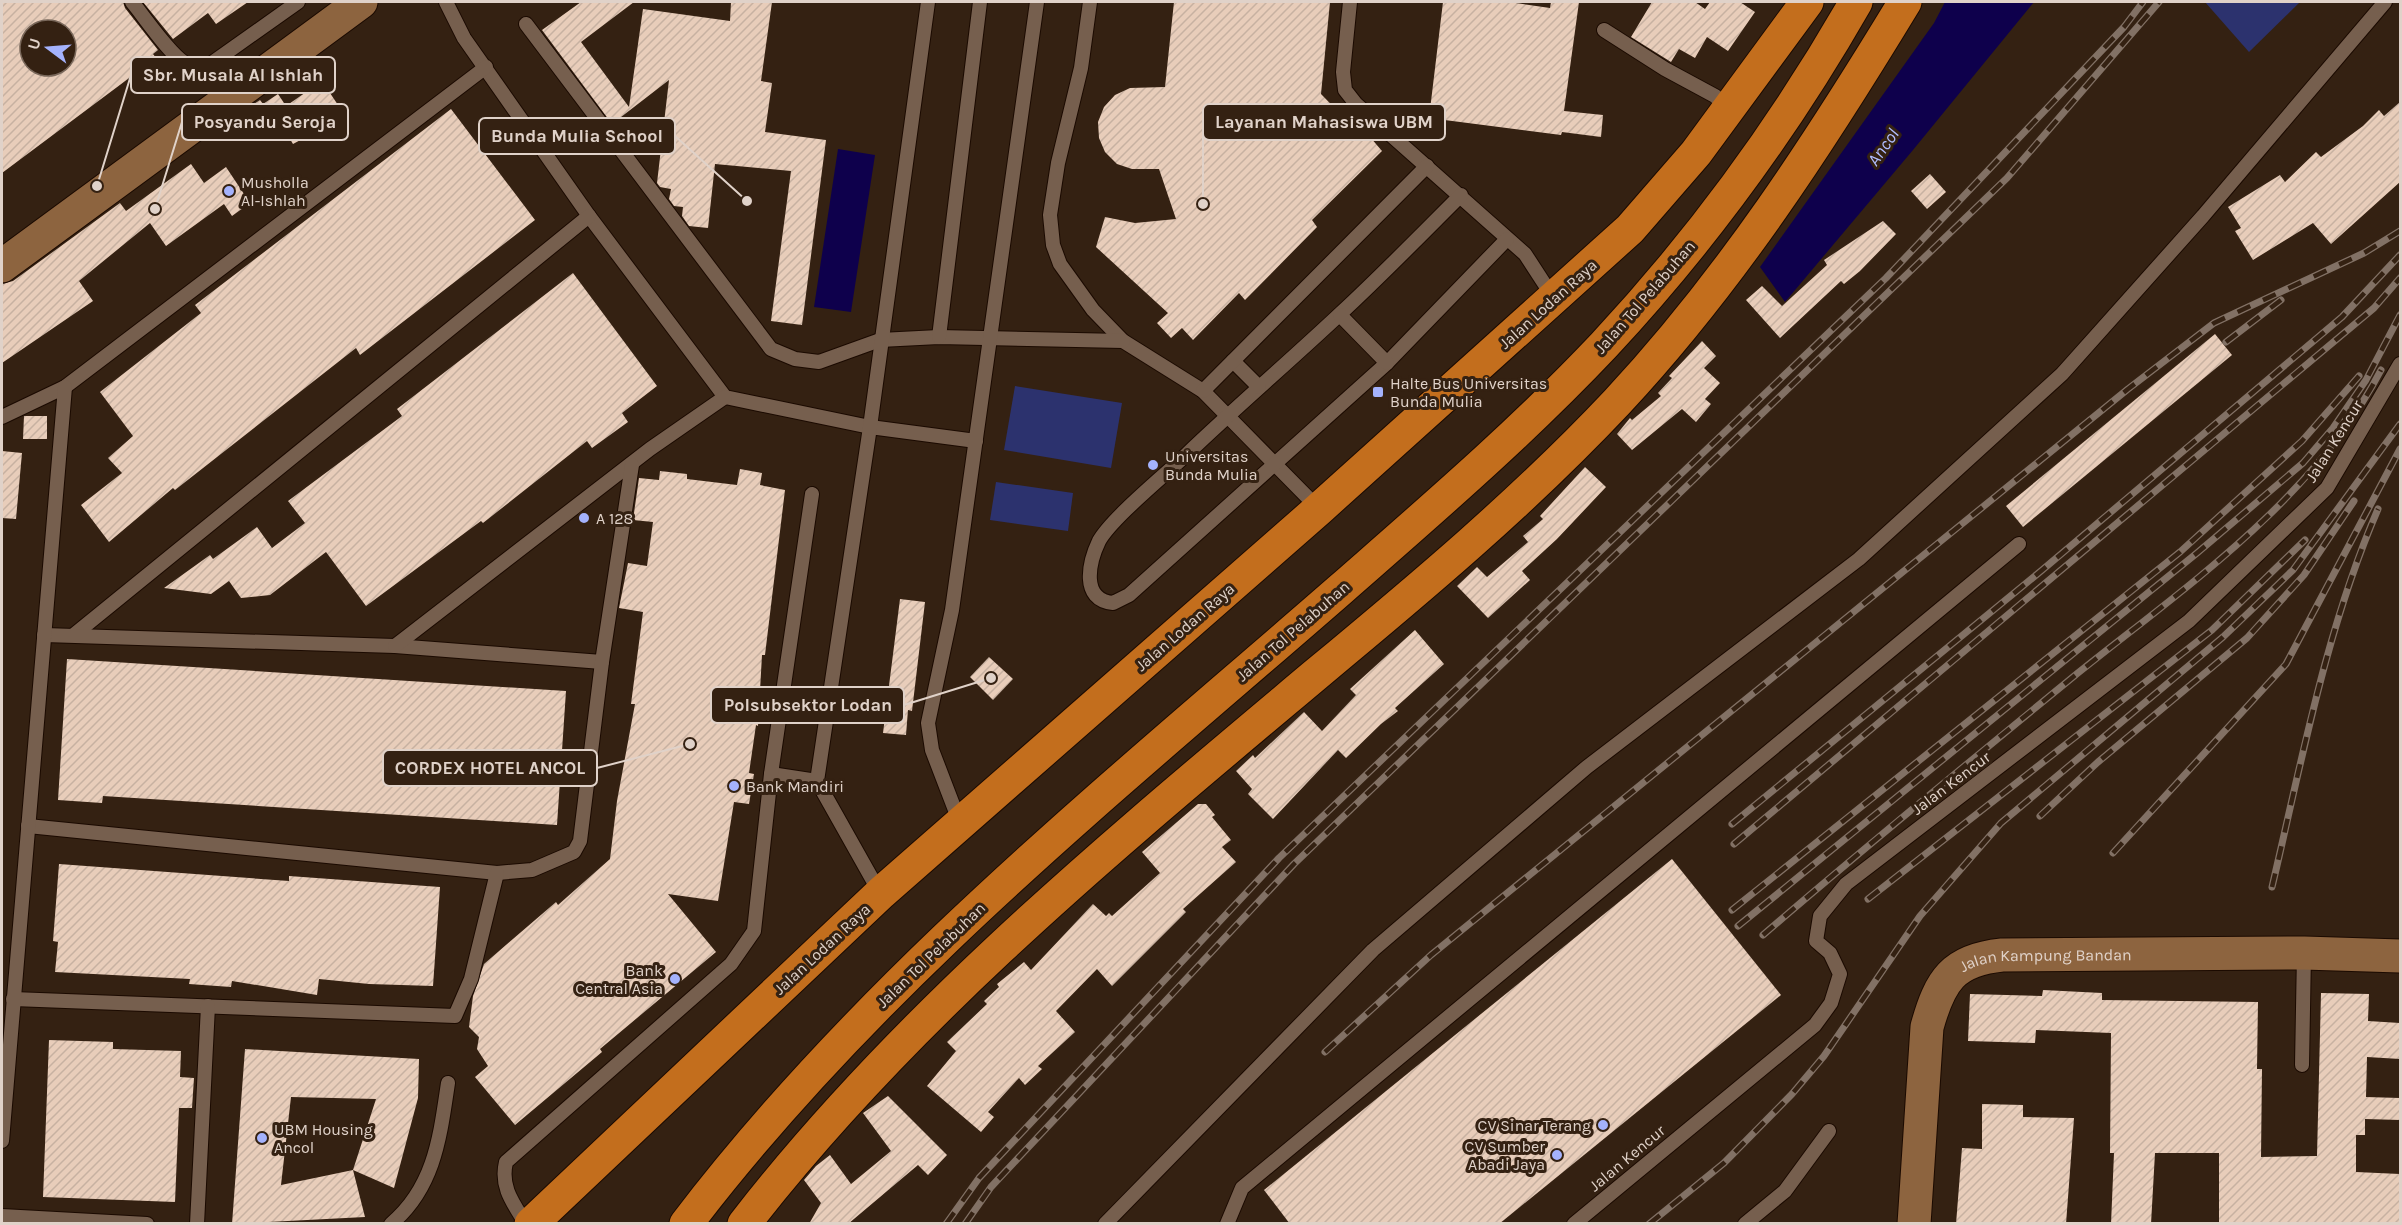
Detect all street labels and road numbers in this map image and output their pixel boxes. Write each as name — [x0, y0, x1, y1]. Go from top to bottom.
street label: Jalan Tol Pelabuhan — [1591, 237, 1699, 357]
street label: Jalan Lodan Raya — [1495, 255, 1601, 353]
street label: Jalan Kencur — [2301, 396, 2367, 486]
street label: Jalan Tol Pelabuhan — [1233, 577, 1353, 685]
street label: Jalan Lodan Raya — [1132, 579, 1238, 675]
street label: Jalan Kencur — [1908, 747, 1994, 819]
street label: Jalan Tol Pelabuhan — [873, 898, 989, 1012]
street label: Jalan Lodan Raya — [770, 899, 874, 999]
street label: Jalan Kampung Bandan — [1956, 945, 2132, 976]
street label: Jalan Kencur — [1585, 1121, 1669, 1195]

